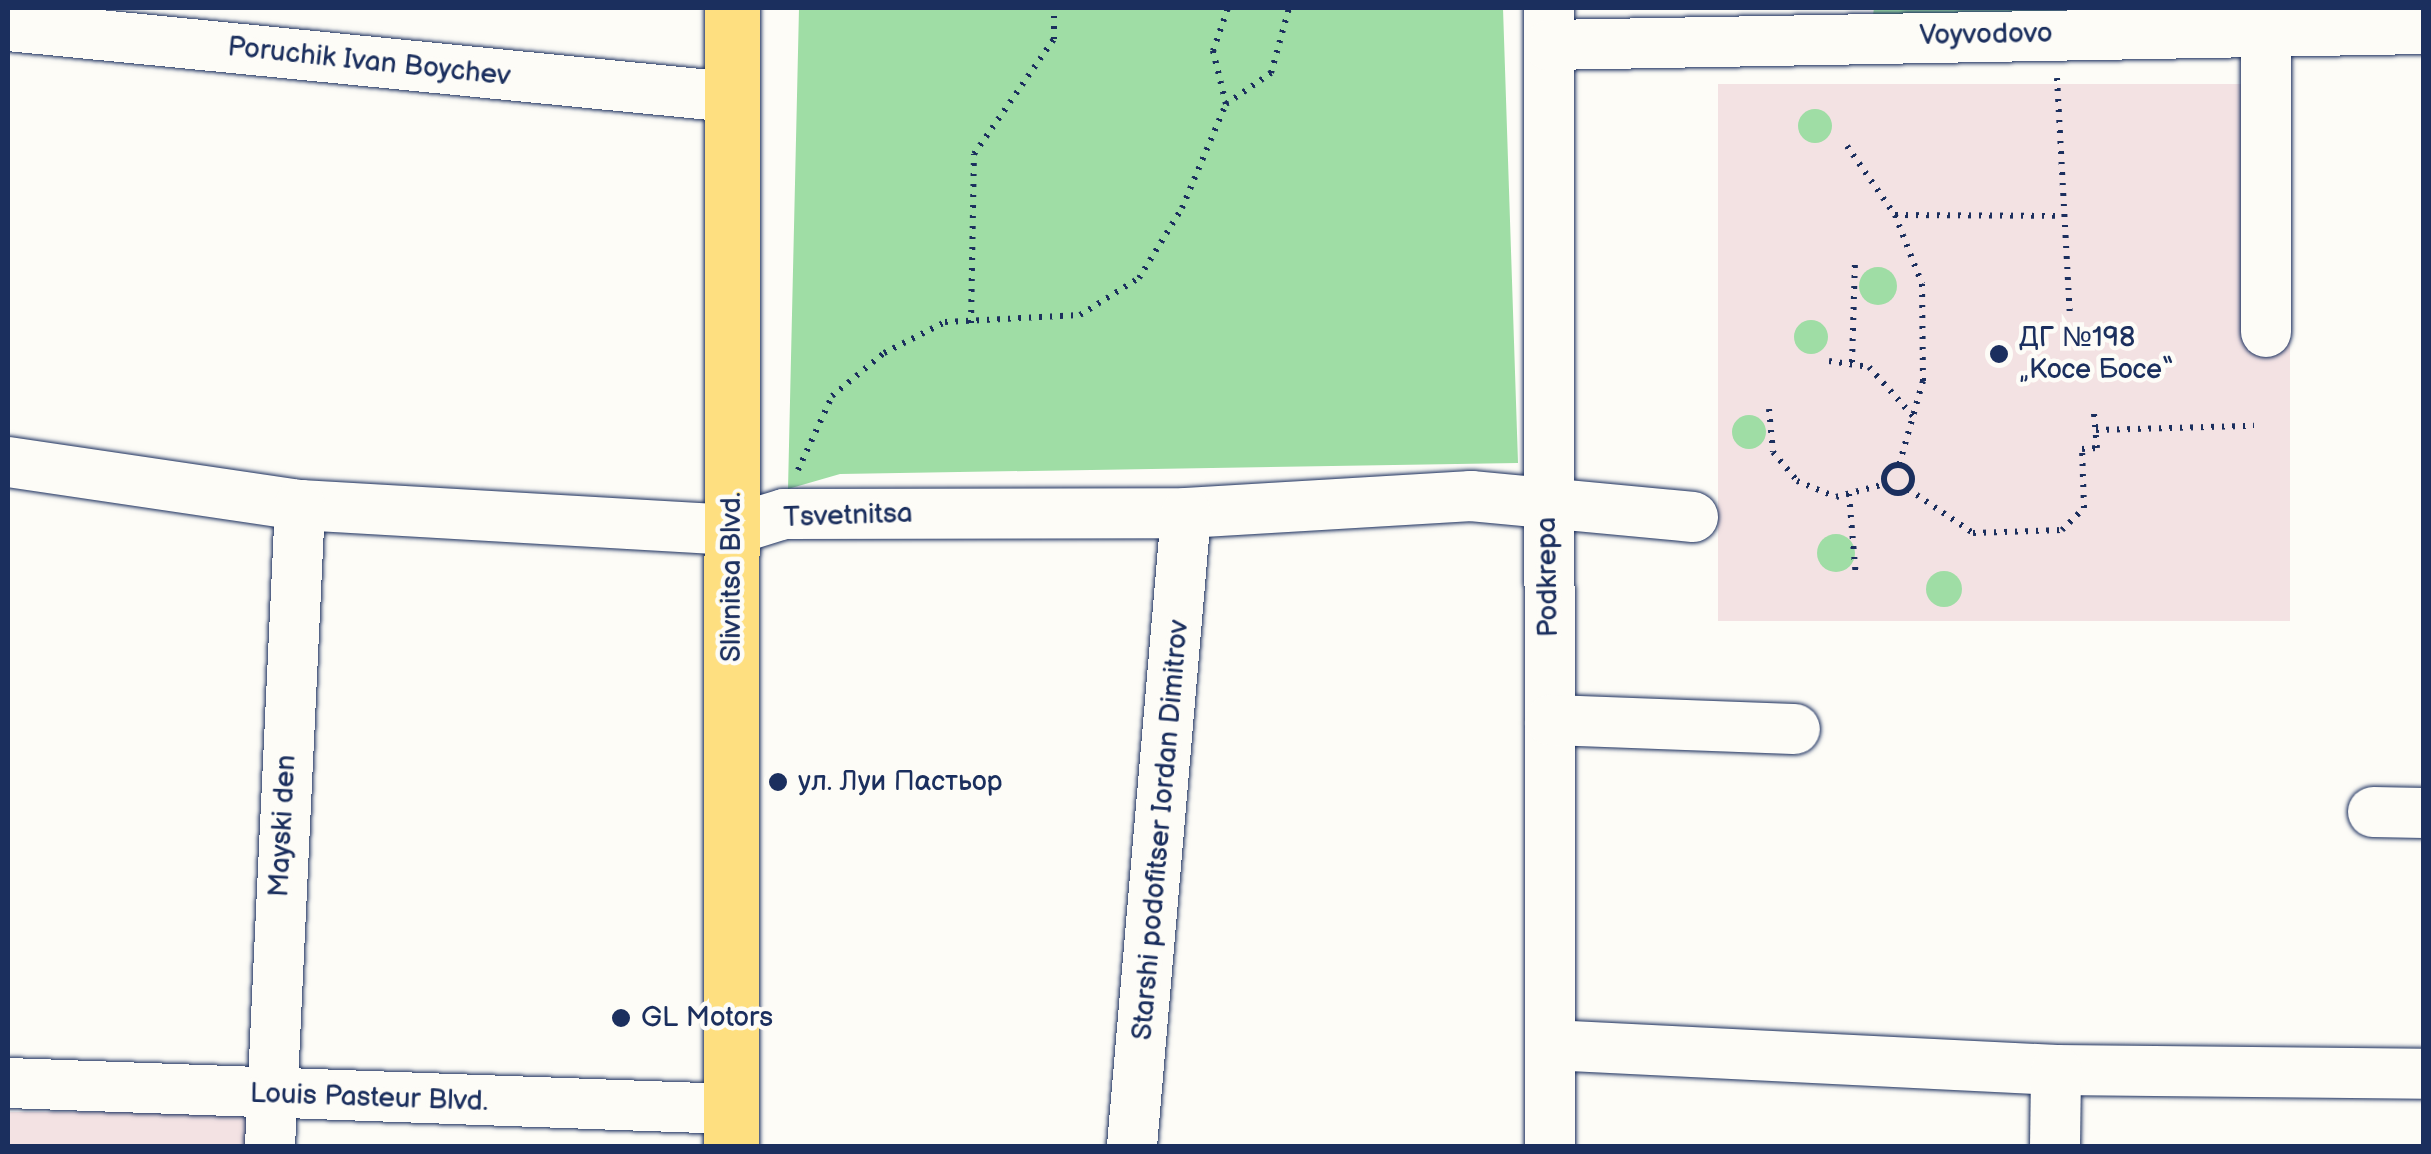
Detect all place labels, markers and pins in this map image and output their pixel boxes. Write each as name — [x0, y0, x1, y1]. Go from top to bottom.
place label: ДГ №198 „Косе Босе“ — [2019, 321, 2174, 387]
marker: ДГ №198 „Косе Босе“ — [1988, 343, 2010, 365]
place label: ул. Луи Пастьор — [798, 765, 1002, 799]
marker: ул. Луи Пастьор — [767, 771, 789, 793]
place label: GL Motors — [641, 1001, 773, 1035]
marker: GL Motors — [610, 1007, 632, 1029]

